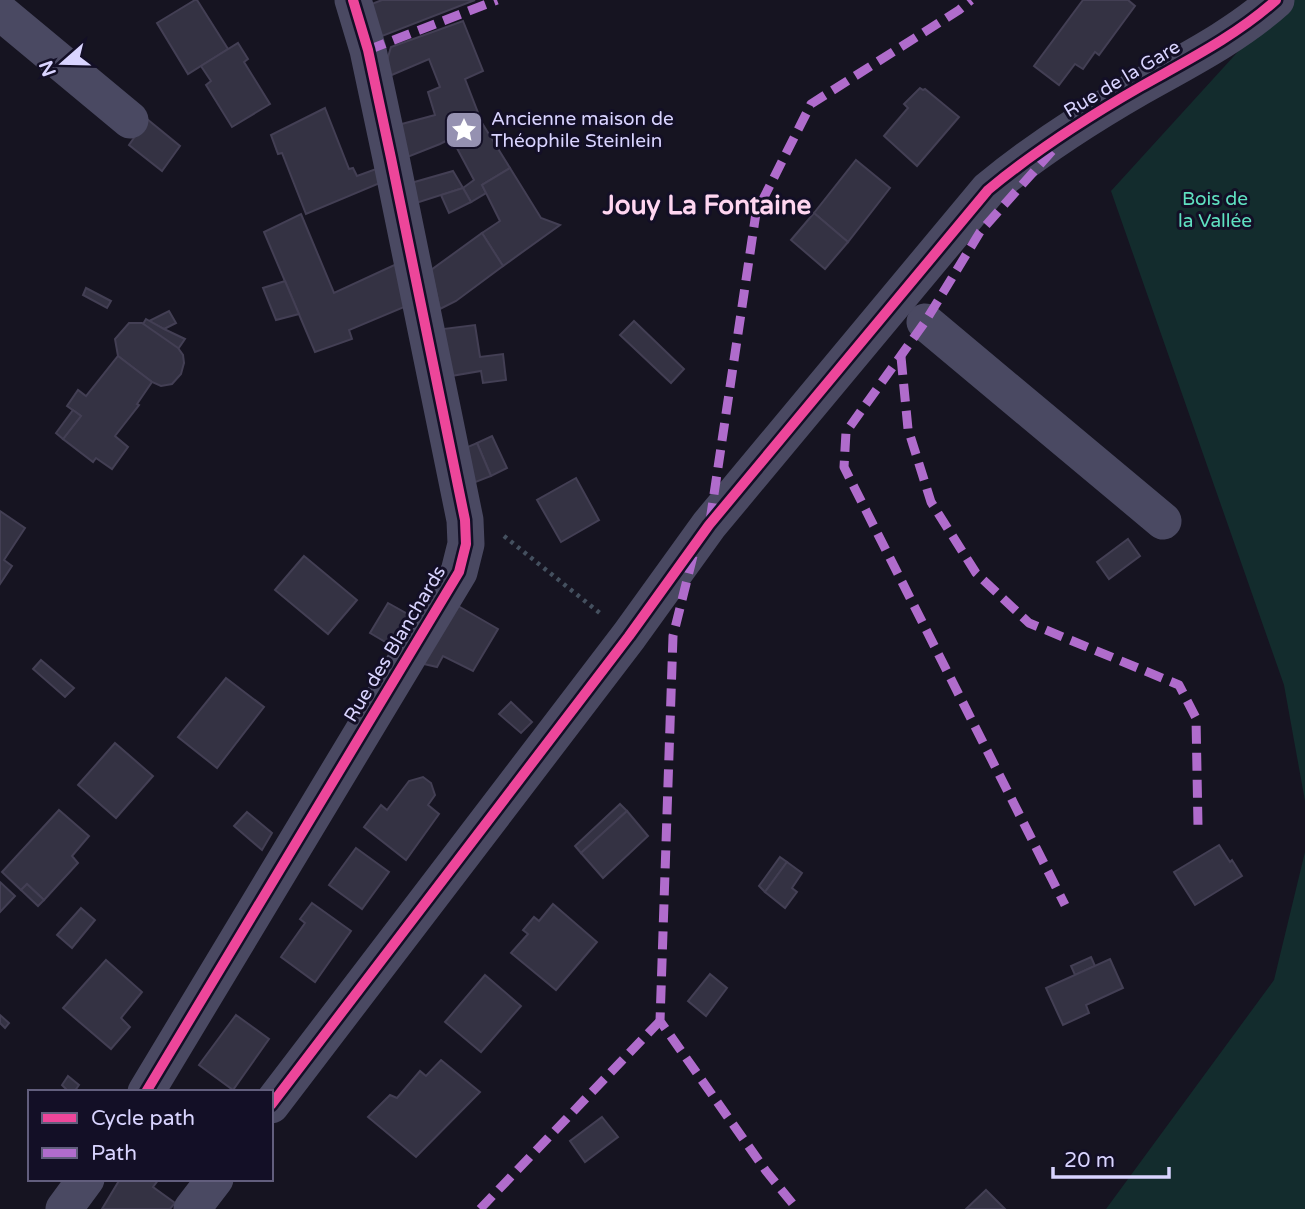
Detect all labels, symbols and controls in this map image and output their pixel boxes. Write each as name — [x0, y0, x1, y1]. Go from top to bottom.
north arrow — [28, 28, 98, 98]
street label: Rue de la Gare — [1060, 36, 1184, 122]
text: N — [35, 58, 61, 79]
place label: Ancienne maison de Théophile Steinlein — [491, 108, 674, 152]
place icon: Ancienne maison de Théophile Steinlein — [443, 109, 485, 151]
park label: Bois de la Vallée — [1178, 188, 1252, 232]
district label: Jouy La Fontaine — [602, 190, 812, 221]
street label: Rue des Blanchards — [340, 562, 450, 726]
legend — [28, 1090, 273, 1181]
text: Cycle path — [91, 1106, 195, 1131]
scale bar — [1053, 1136, 1168, 1180]
text: Path — [91, 1141, 137, 1166]
text: 20 m — [1064, 1148, 1115, 1173]

